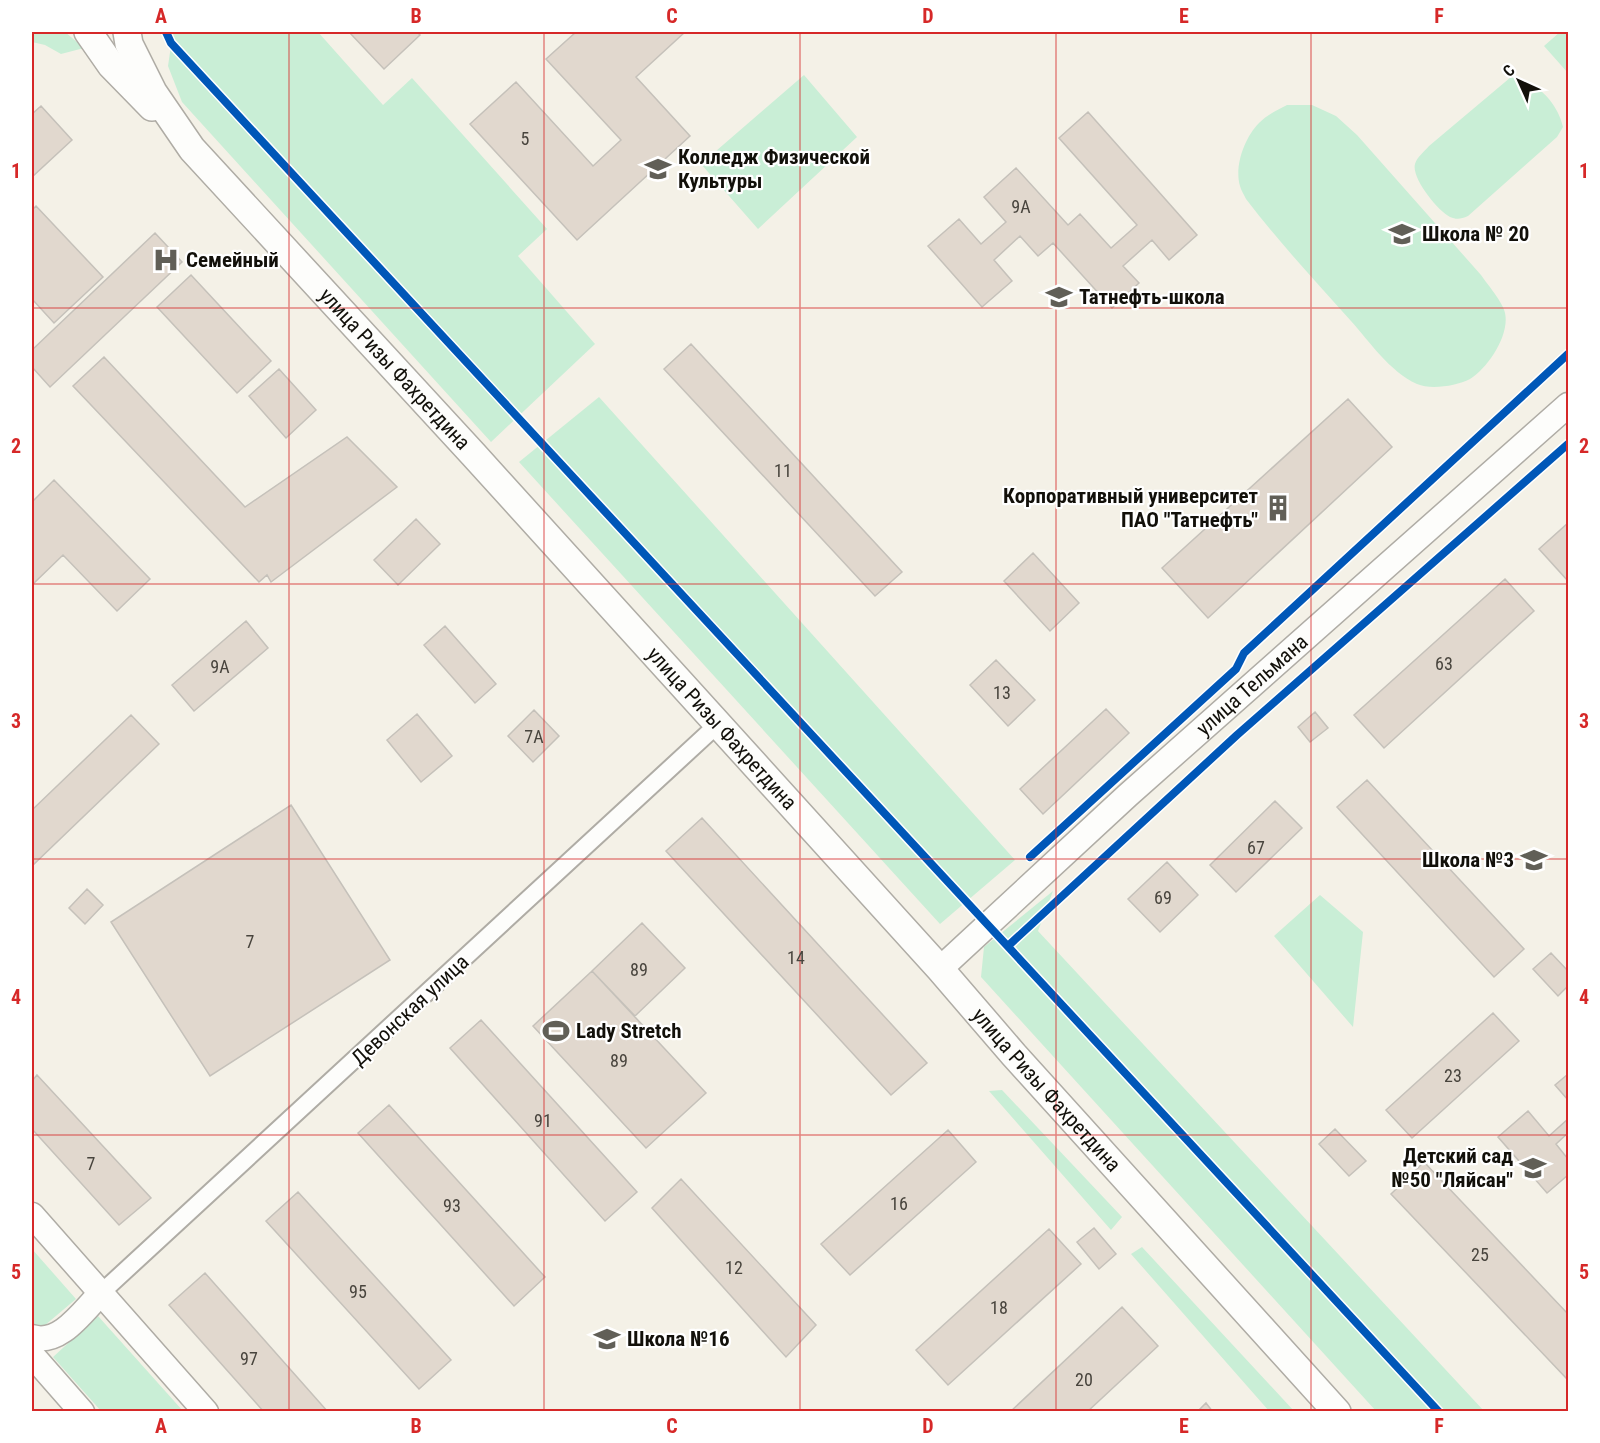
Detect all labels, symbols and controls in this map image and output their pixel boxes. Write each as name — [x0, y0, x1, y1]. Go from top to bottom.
text: A — [155, 4, 167, 28]
text: B — [410, 4, 422, 28]
text: C — [666, 4, 678, 28]
text: D — [922, 4, 934, 28]
text: E — [1179, 4, 1189, 28]
text: F — [1434, 4, 1444, 28]
north arrow — [1489, 51, 1549, 111]
text: С — [1499, 61, 1519, 81]
house number: 5 — [521, 128, 530, 149]
place label: Колледж Физической Культуры — [678, 145, 870, 193]
school or university icon: Колледж Физической Культуры — [643, 154, 673, 184]
text: 1 — [11, 159, 21, 183]
text: 1 — [1579, 159, 1589, 183]
house number: 9А — [1011, 196, 1031, 217]
school or university icon: Школа № 20 — [1387, 219, 1417, 249]
place label: Школа № 20 — [1422, 222, 1529, 246]
hospital icon: Семейный — [151, 245, 181, 275]
place label: Семейный — [186, 248, 279, 272]
school or university icon: Татнефть-школа — [1044, 282, 1074, 312]
street label: улица Ризы Фахретдина — [314, 283, 475, 455]
place label: Татнефть-школа — [1079, 285, 1225, 309]
text: 2 — [11, 434, 21, 458]
text: 2 — [1579, 434, 1589, 458]
house number: 11 — [774, 460, 792, 481]
place label: Корпоративный университет ПАО "Татнефть" — [1003, 484, 1258, 532]
building icon: Корпоративный университет ПАО "Татнефть" — [1263, 493, 1293, 523]
street label: улица Тельмана — [1192, 630, 1313, 740]
street label: улица Ризы Фахретдина — [642, 642, 802, 815]
house number: 63 — [1435, 653, 1453, 674]
house number: 9А — [210, 656, 230, 677]
house number: 13 — [993, 682, 1011, 703]
text: 3 — [11, 709, 21, 733]
text: 3 — [1579, 709, 1589, 733]
house number: 7А — [524, 726, 544, 747]
house number: 67 — [1247, 837, 1265, 858]
school or university icon: Школа №3 — [1519, 845, 1549, 875]
place label: Школа №3 — [1422, 848, 1514, 872]
house number: 69 — [1154, 887, 1172, 908]
house number: 7 — [246, 931, 255, 952]
house number: 14 — [787, 947, 805, 968]
street label: Девонская улица — [347, 950, 473, 1070]
house number: 89 — [630, 959, 648, 980]
text: 4 — [11, 985, 21, 1009]
text: 4 — [1579, 985, 1589, 1009]
street label: улица Ризы Фахретдина — [967, 1003, 1126, 1177]
sports icon: Lady Stretch — [541, 1016, 571, 1046]
place label: Lady Stretch — [576, 1019, 682, 1043]
house number: 89 — [610, 1050, 628, 1071]
house number: 23 — [1444, 1065, 1462, 1086]
house number: 91 — [534, 1110, 552, 1131]
place label: Детский сад №50 "Ляйсан" — [1391, 1144, 1513, 1192]
house number: 7 — [87, 1153, 96, 1174]
school or university icon: Детский сад №50 "Ляйсан" — [1518, 1153, 1548, 1183]
house number: 16 — [890, 1193, 908, 1214]
house number: 93 — [443, 1195, 461, 1216]
house number: 25 — [1471, 1244, 1489, 1265]
house number: 12 — [725, 1257, 743, 1278]
text: 5 — [11, 1260, 21, 1284]
text: 5 — [1579, 1260, 1589, 1284]
house number: 95 — [349, 1281, 367, 1302]
house number: 18 — [990, 1297, 1008, 1318]
school or university icon: Школа №16 — [592, 1324, 622, 1354]
place label: Школа №16 — [627, 1327, 730, 1351]
house number: 97 — [240, 1348, 258, 1369]
house number: 20 — [1075, 1369, 1093, 1390]
text: A — [155, 1414, 167, 1438]
text: B — [410, 1414, 422, 1438]
text: C — [666, 1414, 678, 1438]
text: D — [922, 1414, 934, 1438]
text: E — [1179, 1414, 1189, 1438]
text: F — [1434, 1414, 1444, 1438]

